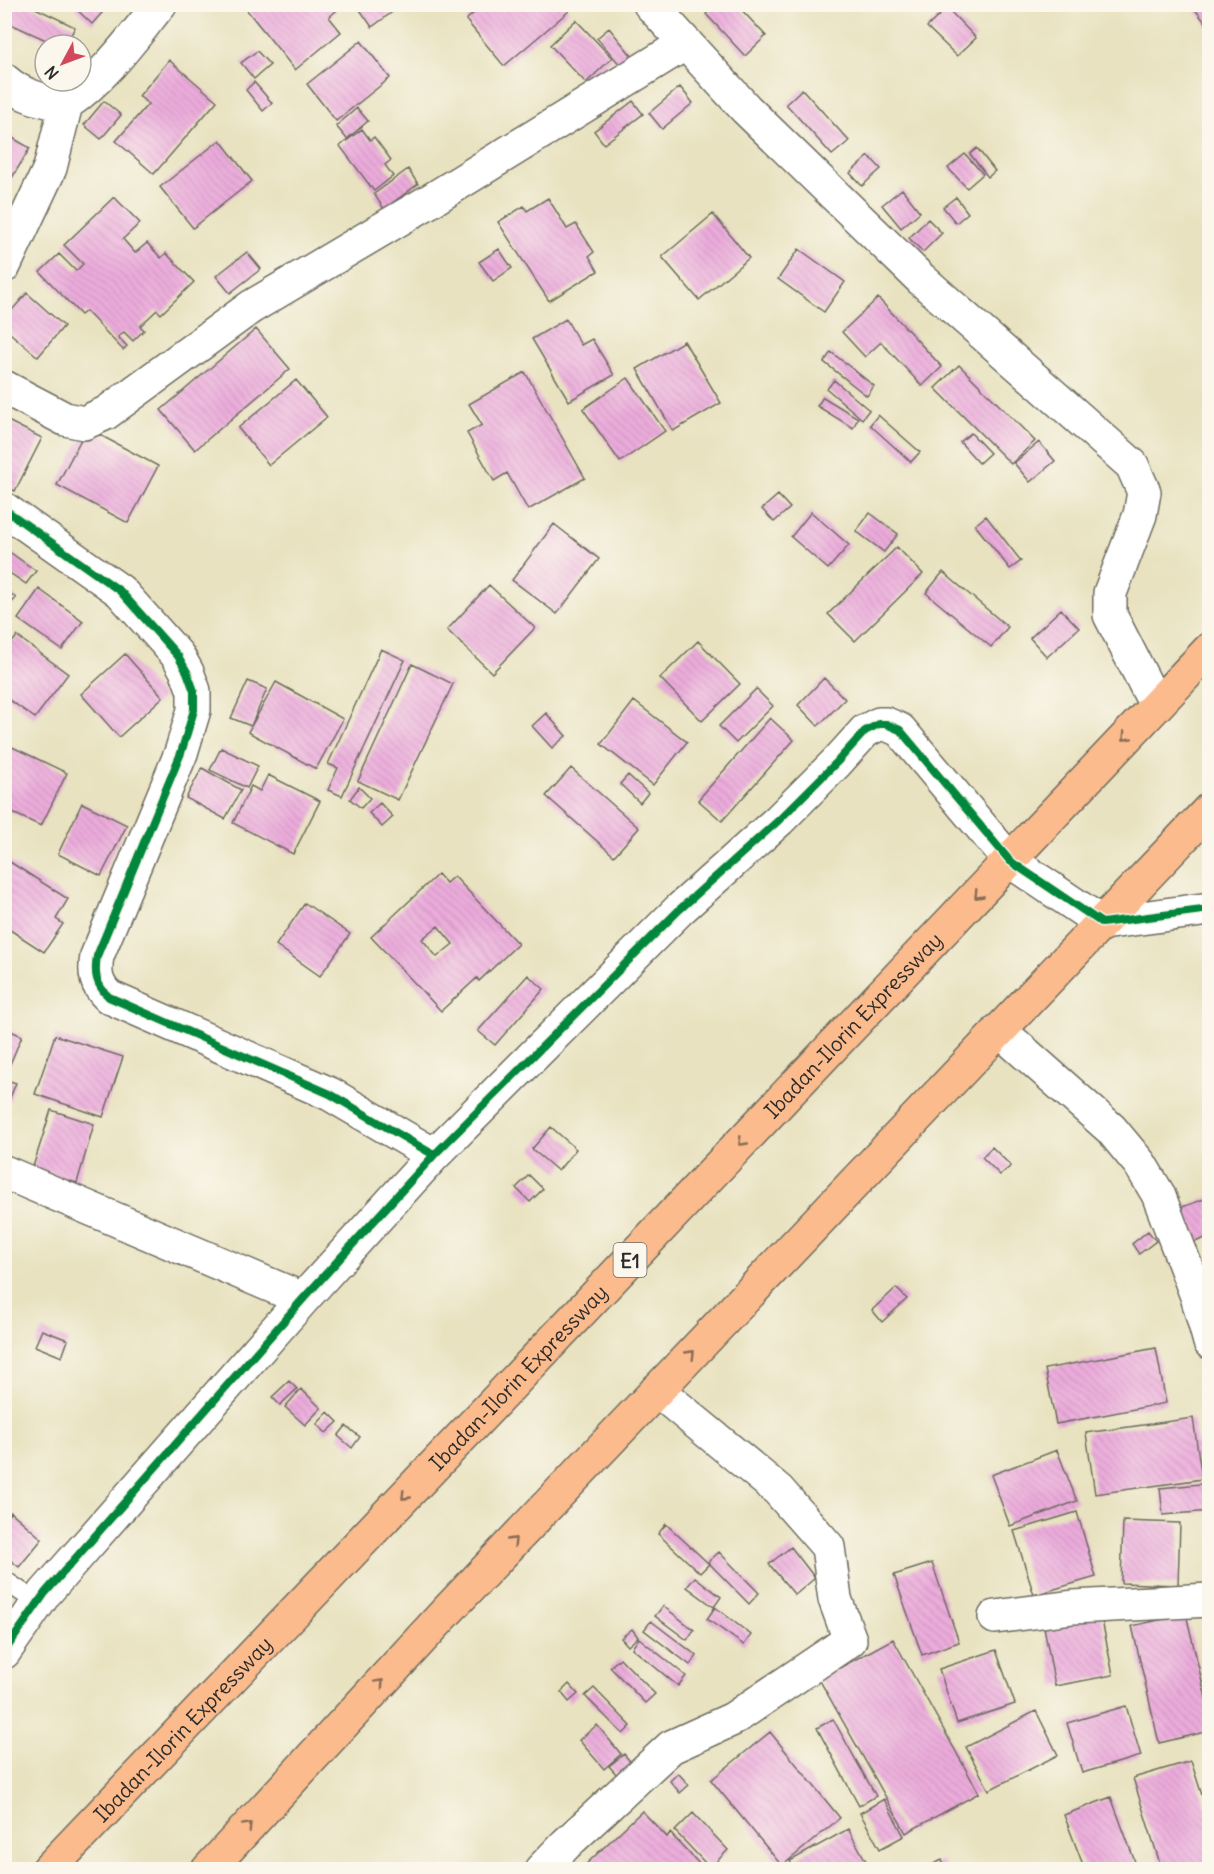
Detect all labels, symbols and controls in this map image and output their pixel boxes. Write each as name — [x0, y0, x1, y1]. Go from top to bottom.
north arrow — [33, 33, 93, 93]
text: N — [41, 62, 63, 84]
one-way arrow — [1122, 731, 1133, 741]
one-way arrow — [974, 888, 985, 898]
street label: Ibadan-Ilorin Expressway — [758, 926, 948, 1124]
one-way arrow — [738, 1136, 749, 1146]
road number: E1 — [614, 1243, 646, 1277]
street label: Ibadan-Ilorin Expressway — [423, 1279, 613, 1476]
one-way arrow — [684, 1350, 695, 1361]
one-way arrow — [401, 1489, 412, 1500]
one-way arrow — [506, 1537, 517, 1547]
street label: Ibadan-Ilorin Expressway — [88, 1630, 278, 1828]
one-way arrow — [373, 1679, 384, 1690]
one-way arrow — [241, 1823, 252, 1833]

